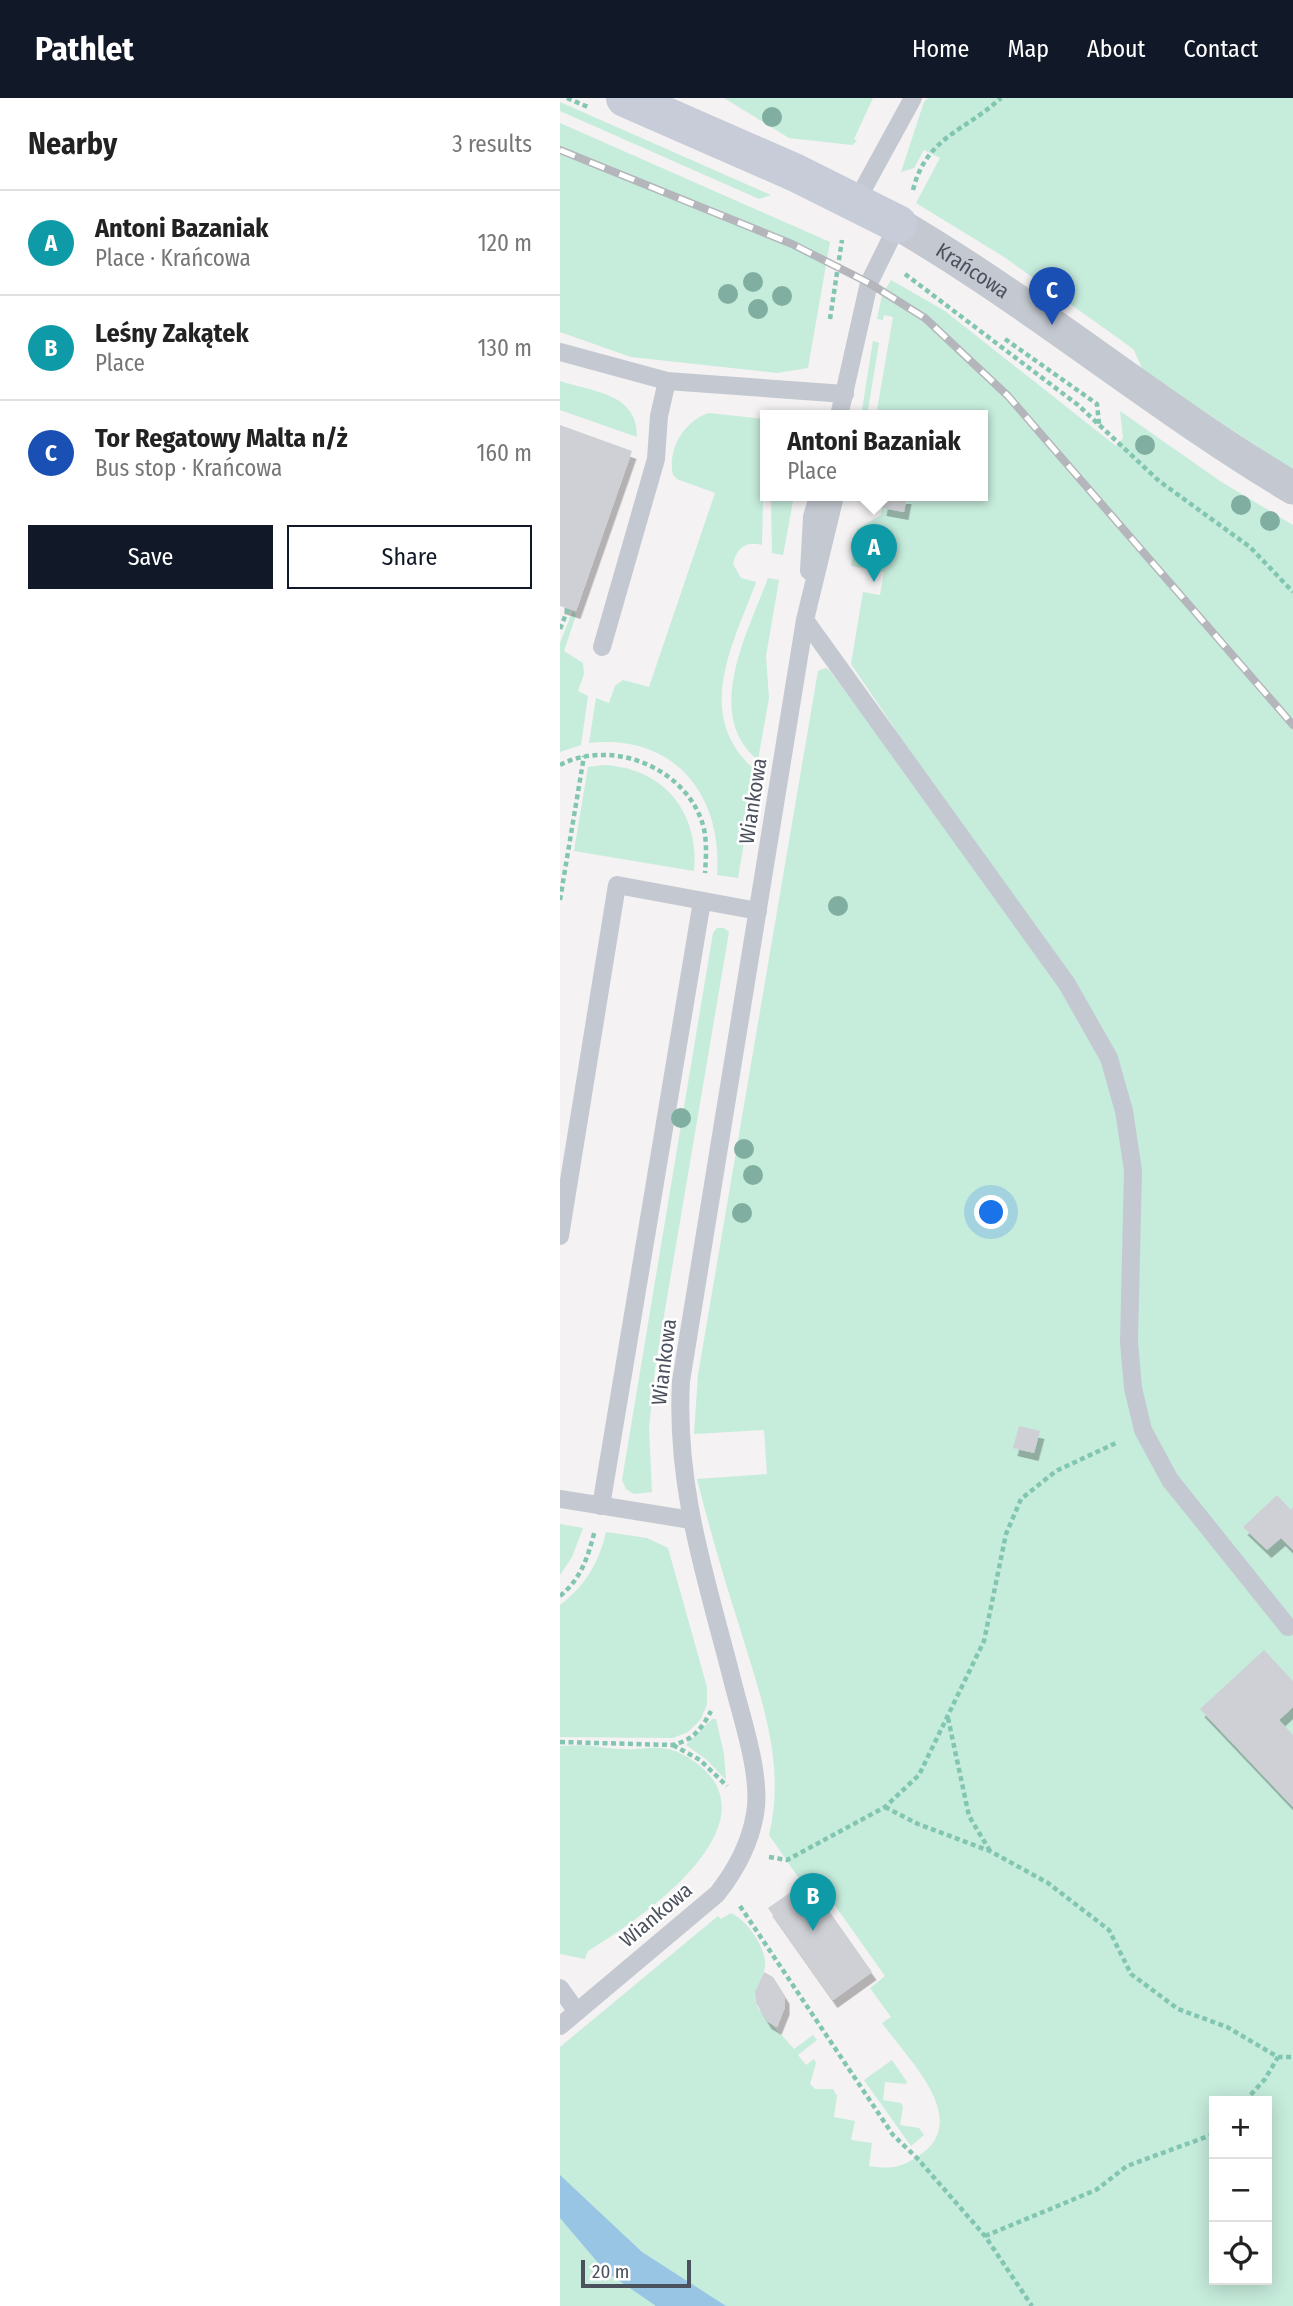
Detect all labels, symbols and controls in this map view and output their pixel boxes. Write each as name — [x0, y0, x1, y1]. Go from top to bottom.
text: Pathlet — [35, 29, 134, 69]
text: Home — [912, 35, 969, 63]
text: Map — [1007, 35, 1049, 63]
text: About — [1087, 35, 1145, 63]
text: Contact — [1183, 35, 1258, 63]
text: Nearby — [28, 126, 117, 162]
text: 3 results — [452, 130, 532, 158]
text: Antoni Bazaniak — [95, 213, 269, 244]
text: A — [45, 229, 57, 257]
text: 120 m — [478, 229, 532, 257]
street label: Krańcowa — [931, 237, 1014, 304]
text: Place · Krańcowa — [95, 244, 251, 272]
pin: C — [1029, 267, 1075, 325]
text: Leśny Zakątek — [95, 318, 249, 349]
text: B — [45, 334, 57, 362]
text: 130 m — [478, 334, 532, 362]
text: Place — [95, 349, 145, 377]
popup — [760, 410, 988, 501]
text: Tor Regatowy Malta n/ż — [95, 423, 348, 454]
text: Antoni Bazaniak — [787, 426, 961, 457]
text: C — [45, 439, 57, 467]
text: 160 m — [477, 439, 532, 467]
text: Bus stop · Krańcowa — [95, 454, 282, 482]
text: Place — [787, 457, 837, 485]
pin: A — [851, 524, 897, 582]
button: Save — [28, 525, 273, 589]
button: Share — [287, 525, 532, 589]
street label: Wiankowa — [733, 756, 773, 846]
your location — [974, 1195, 1008, 1229]
street label: Wiankowa — [646, 1317, 682, 1407]
pin: B — [790, 1873, 836, 1931]
street label: Wiankowa — [614, 1877, 698, 1953]
map controls — [1209, 2096, 1272, 2285]
button: + — [1209, 2096, 1272, 2159]
button: − — [1209, 2159, 1272, 2222]
button: locate — [1209, 2222, 1272, 2285]
scale bar — [581, 2257, 691, 2289]
text: 20 m — [592, 2260, 629, 2283]

